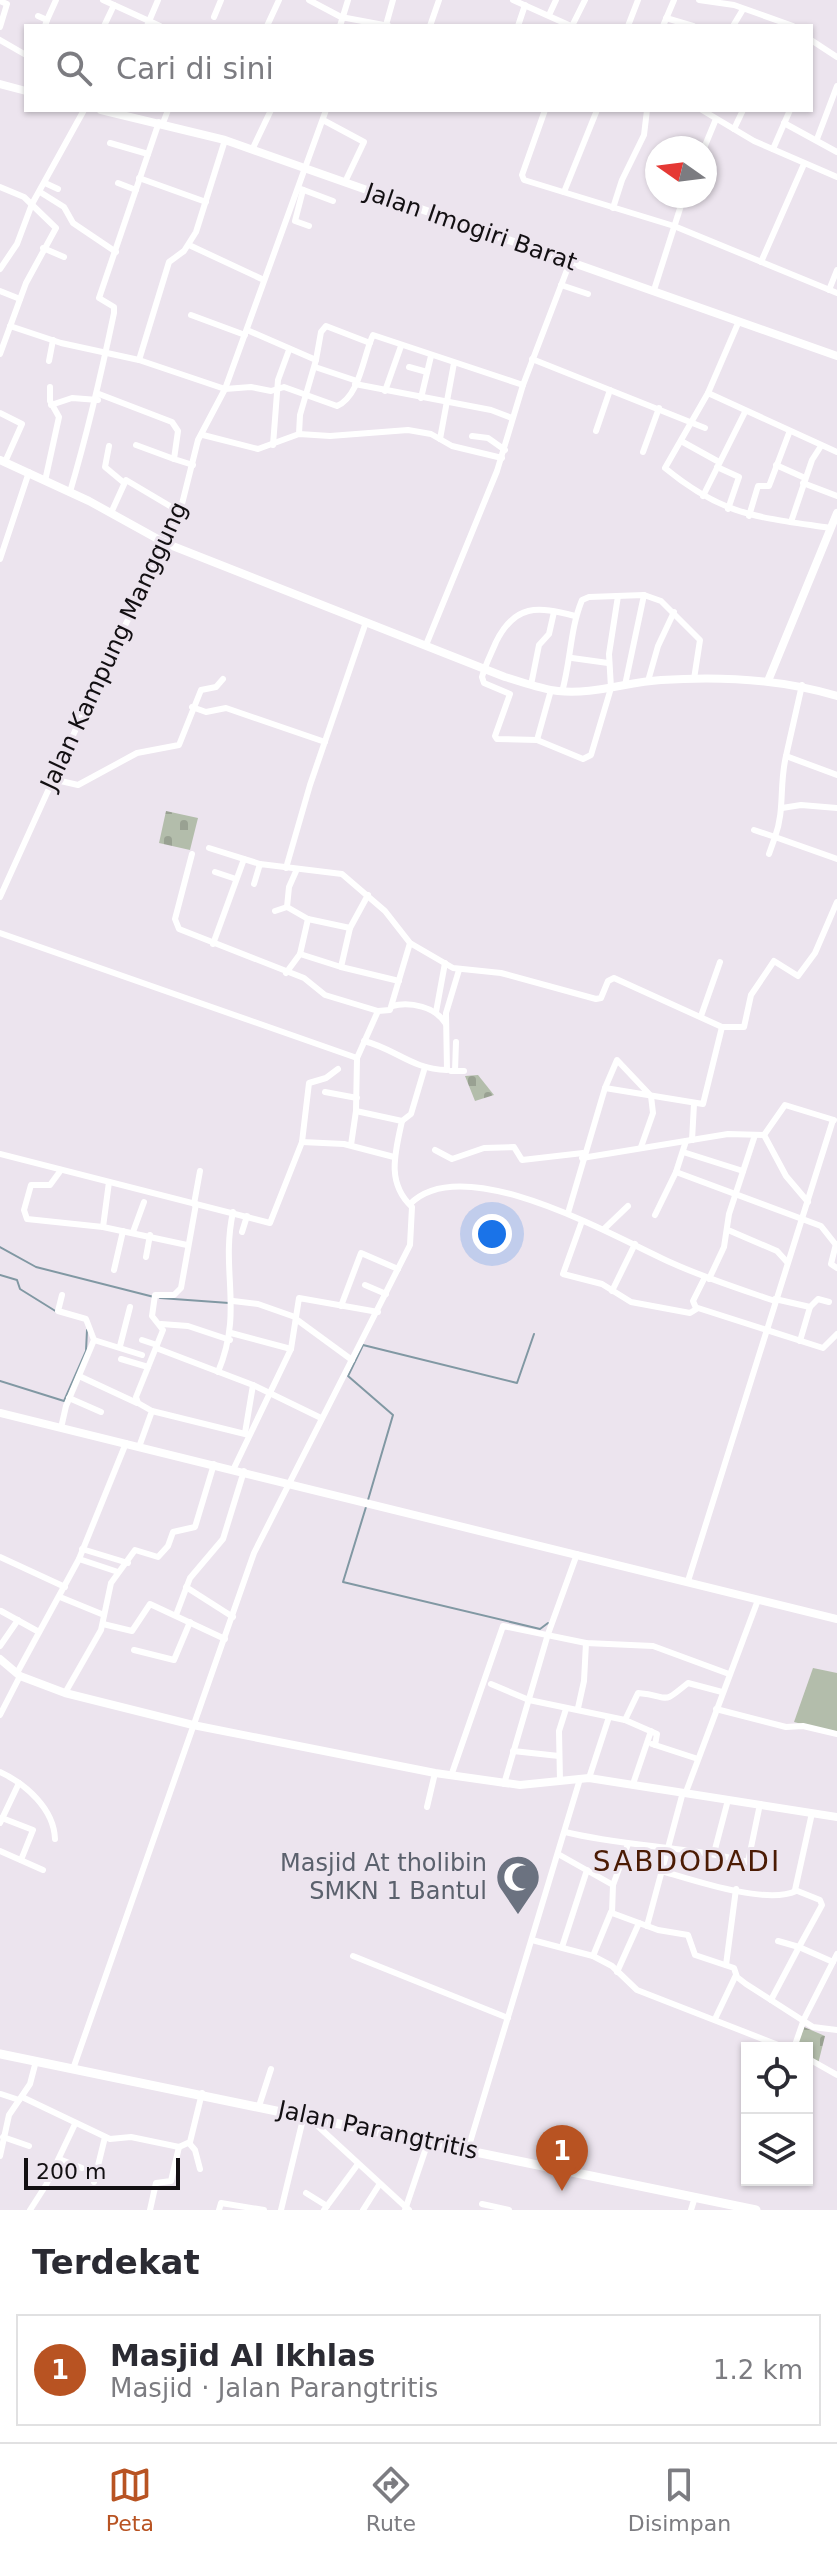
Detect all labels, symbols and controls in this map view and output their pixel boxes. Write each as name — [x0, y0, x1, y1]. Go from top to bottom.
search box — [24, 24, 813, 112]
icon: search — [52, 46, 96, 90]
text: Cari di sini — [116, 51, 274, 86]
north arrow — [645, 136, 717, 208]
street label: Jalan Imogiri Barat — [359, 177, 581, 276]
street label: Jalan Kampung Manggung — [34, 497, 193, 796]
your location — [472, 1214, 512, 1254]
district label: SABDODADI — [593, 1845, 781, 1878]
place label: Masjid At tholibin SMKN 1 Bantul — [280, 1849, 487, 1905]
mosque icon: Masjid At tholibin SMKN 1 Bantul — [494, 1853, 542, 1916]
map controls — [741, 2042, 813, 2186]
button: locate — [741, 2042, 813, 2114]
street label: Jalan Parangtritis — [274, 2095, 481, 2165]
button: layers — [741, 2114, 813, 2186]
pin: 1 — [536, 2125, 588, 2191]
scale bar — [24, 2154, 180, 2190]
text: 200 m — [36, 2159, 106, 2184]
text: Terdekat — [32, 2242, 200, 2282]
text: Masjid Al Ikhlas — [110, 2338, 375, 2373]
text: 1 — [51, 2355, 69, 2385]
text: 1.2 km — [713, 2355, 803, 2385]
text: Masjid · Jalan Parangtritis — [110, 2373, 438, 2403]
tab: Peta — [106, 2463, 154, 2536]
tab: Rute — [366, 2463, 416, 2536]
tab: Disimpan — [628, 2463, 731, 2536]

